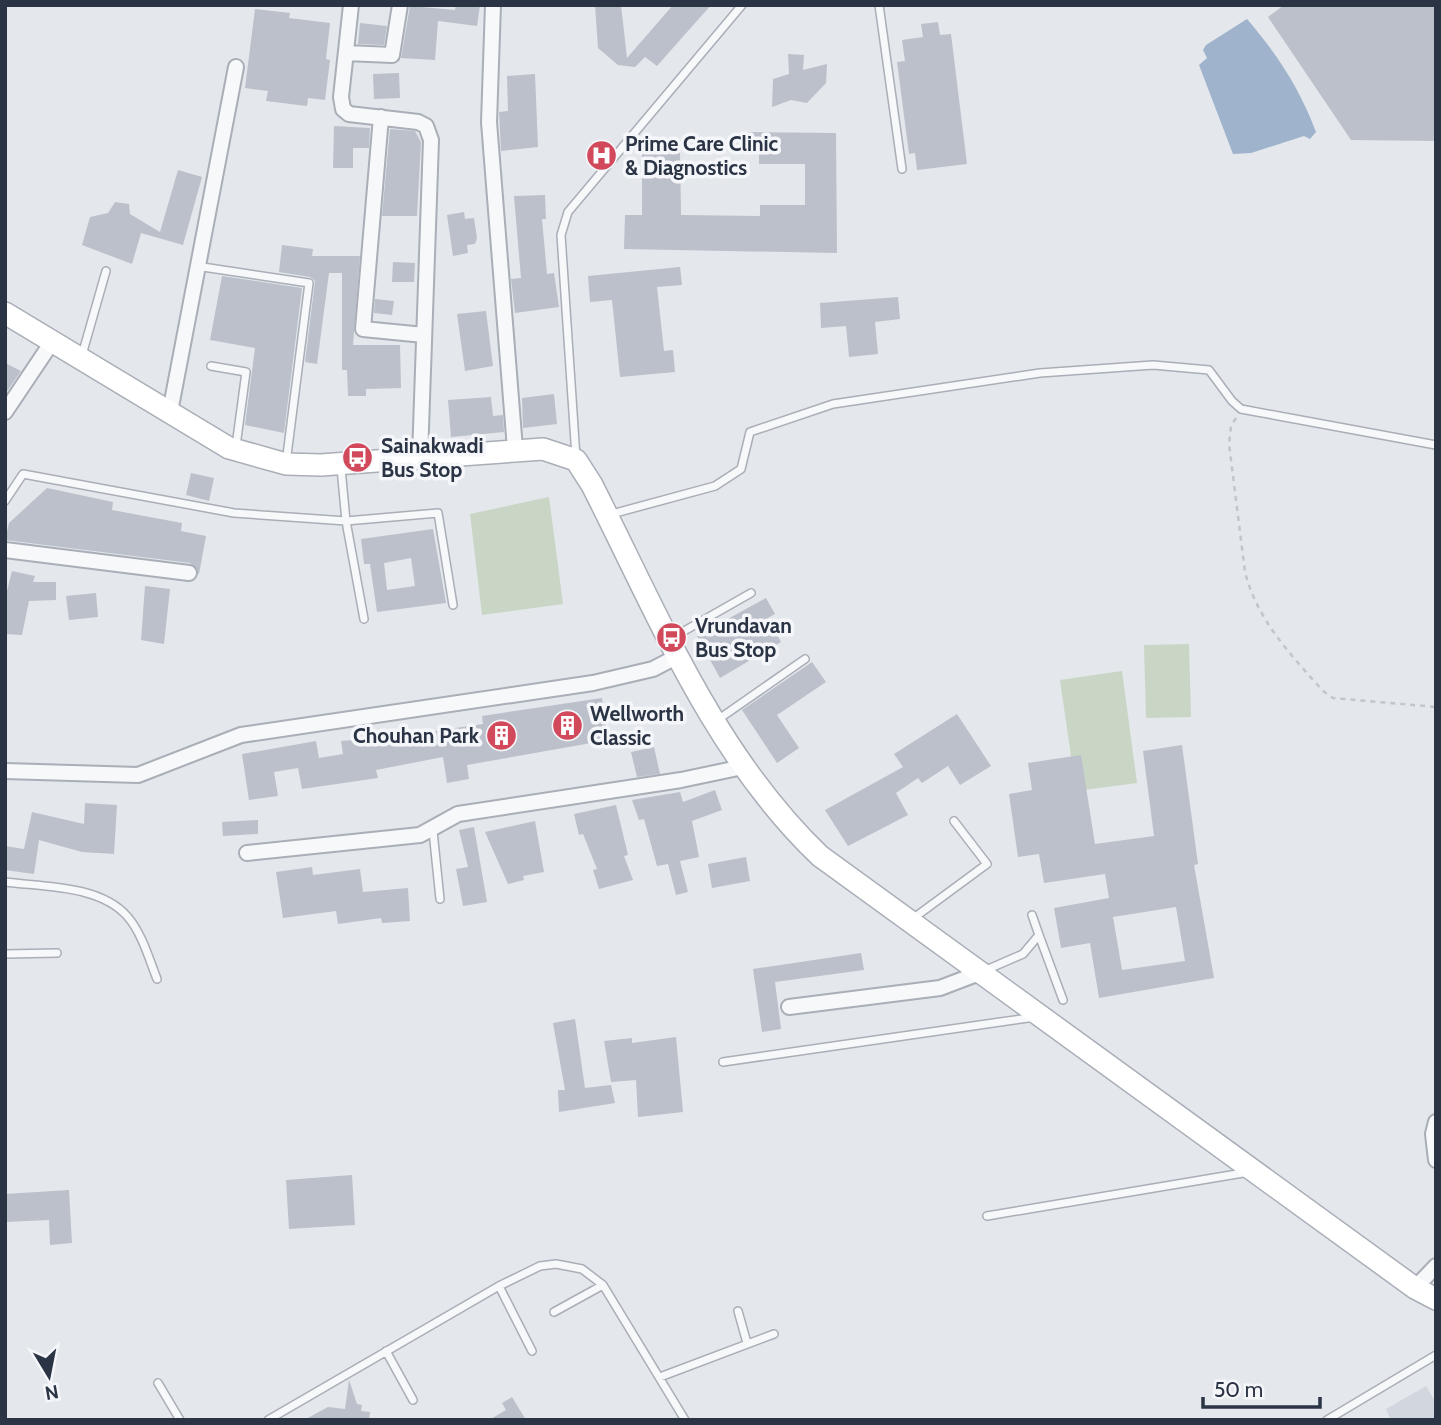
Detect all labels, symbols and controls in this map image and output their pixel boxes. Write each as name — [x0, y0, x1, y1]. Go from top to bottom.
place label: Prime Care Clinic & Diagnostics — [625, 131, 779, 180]
hospital icon: Prime Care Clinic & Diagnostics — [585, 139, 619, 173]
place label: Sainakwadi Bus Stop — [381, 433, 484, 482]
bus stop icon: Sainakwadi Bus Stop — [341, 441, 375, 475]
place label: Vrundavan Bus Stop — [695, 613, 792, 662]
bus stop icon: Vrundavan Bus Stop — [655, 621, 689, 655]
place label: Wellworth Classic — [590, 701, 684, 750]
building icon: Wellworth Classic — [550, 709, 584, 743]
building icon: Chouhan Park — [485, 719, 519, 753]
place label: Chouhan Park — [353, 723, 480, 748]
north arrow — [14, 1341, 84, 1411]
scale bar — [1203, 1366, 1320, 1410]
text: 50 m — [1214, 1377, 1263, 1402]
text: N — [43, 1380, 60, 1405]

